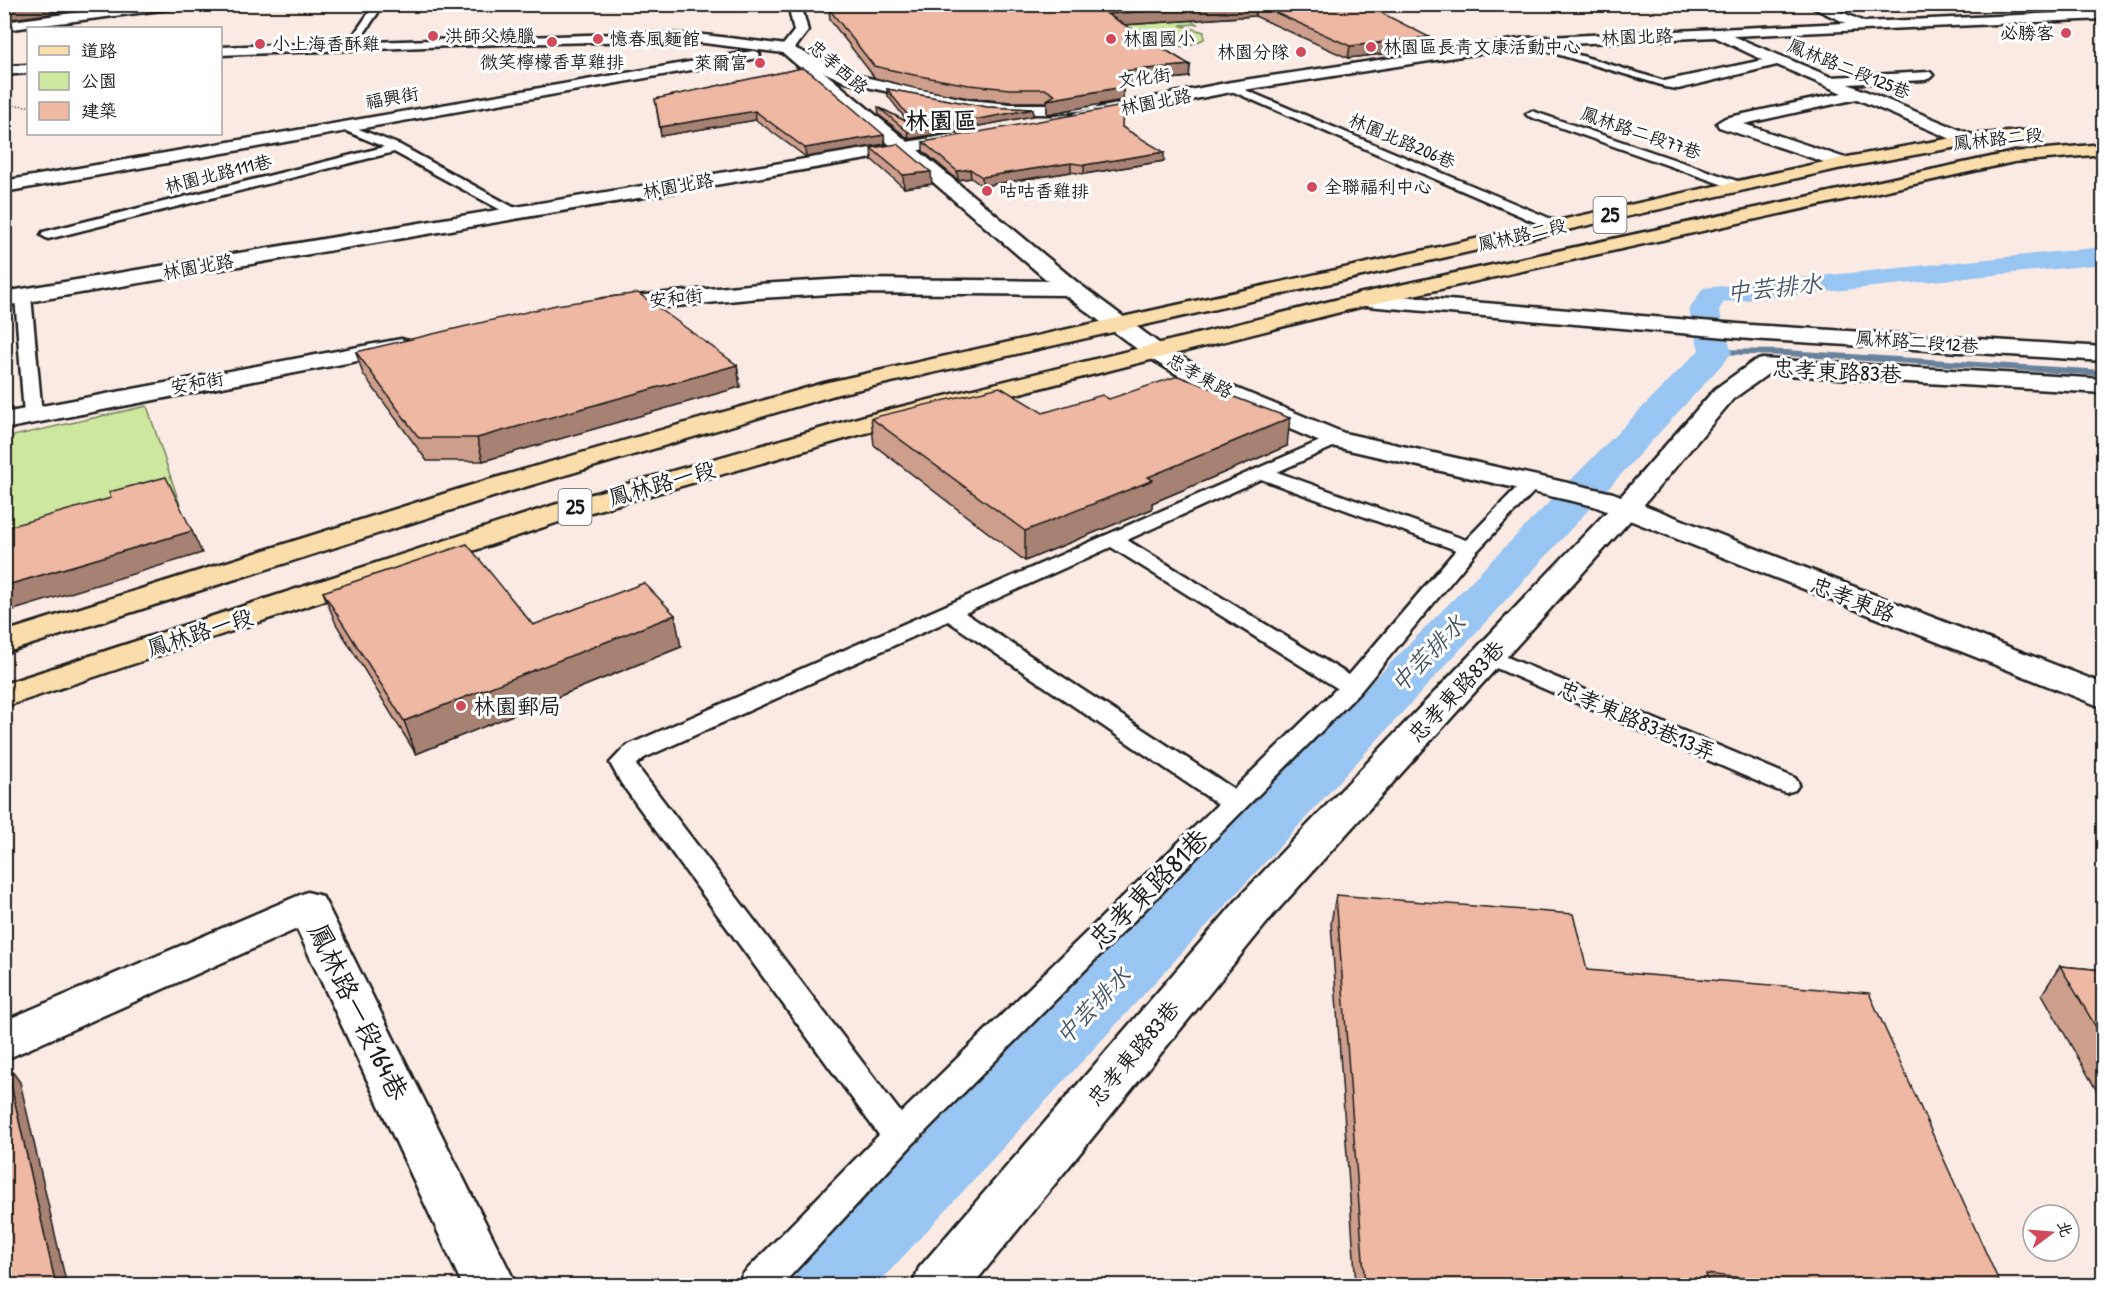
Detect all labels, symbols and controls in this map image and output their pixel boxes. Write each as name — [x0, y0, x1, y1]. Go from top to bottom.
place label: 必勝客 — [2000, 20, 2054, 45]
place label: 洪師父燒臘 — [445, 23, 536, 48]
street label: 林園北路 — [1601, 23, 1673, 50]
place label: 憶春風麵館 — [610, 26, 700, 51]
place label: 林園國小 — [1123, 26, 1195, 51]
marker: 必勝客 — [2059, 26, 2073, 40]
legend — [27, 27, 222, 135]
marker: 洪師父燒臘 — [426, 29, 440, 43]
place label: 小上海香酥雞 — [272, 31, 380, 56]
marker: 憶春風麵館 — [591, 32, 605, 46]
marker: 林園國小 — [1104, 32, 1118, 46]
street label: 鳳林路二段125巷 — [1784, 32, 1914, 105]
street label: 忠孝西路 — [803, 34, 874, 100]
place label: 林園區長青文康活動中心 — [1383, 34, 1581, 59]
marker: 微笑檸檬香草雞排 — [545, 35, 559, 49]
marker: 小上海香酥雞 — [253, 37, 267, 51]
text: 道路 — [81, 38, 117, 63]
place label: 林園分隊 — [1217, 39, 1289, 64]
marker: 林園區長青文康活動中心 — [1364, 40, 1378, 54]
marker: 林園分隊 — [1294, 45, 1308, 59]
place label: 微笑檸檬香草雞排 — [480, 49, 624, 74]
place label: 萊爾富 — [694, 50, 748, 75]
marker: 萊爾富 — [753, 56, 767, 70]
street label: 文化街 — [1116, 62, 1172, 93]
text: 公園 — [81, 68, 117, 93]
street label: 福興街 — [363, 81, 421, 115]
street label: 林園北路 — [1118, 82, 1194, 121]
text: 建築 — [81, 98, 117, 123]
street label: 鳳林路二段77巷 — [1578, 100, 1705, 165]
district label: 林園區 — [905, 104, 977, 136]
street label: 林園北路206巷 — [1345, 107, 1459, 174]
street label: 鳳林路二段 — [1952, 121, 2044, 156]
street label: 林園北路111巷 — [162, 148, 274, 199]
street label: 林園北路 — [640, 167, 716, 204]
place label: 全聯福利中心 — [1324, 174, 1432, 199]
place label: 咕咕香雞排 — [999, 178, 1089, 203]
marker: 全聯福利中心 — [1305, 180, 1319, 194]
marker: 咕咕香雞排 — [980, 184, 994, 198]
road number: 25 — [1594, 197, 1626, 233]
street label: 鳳林路二段 — [1475, 212, 1569, 257]
street label: 林園北路 — [160, 248, 236, 285]
water label: 中芸排水 — [1724, 266, 1824, 308]
street label: 安和街 — [648, 282, 704, 313]
street label: 鳳林路二段12巷 — [1855, 325, 1979, 358]
street label: 忠孝東路 — [1163, 347, 1238, 404]
street label: 忠孝東路83巷 — [1772, 353, 1902, 389]
street label: 安和街 — [168, 366, 226, 400]
street label: 鳳林路一段 — [605, 453, 719, 513]
road number: 25 — [558, 489, 592, 525]
street label: 忠孝東路 — [1807, 569, 1899, 629]
street label: 鳳林路一段 — [143, 601, 257, 663]
water label: 中芸排水 — [1382, 607, 1473, 699]
street label: 忠孝東路83巷 — [1401, 633, 1511, 749]
street label: 忠孝東路83巷13弄 — [1553, 673, 1721, 767]
place label: 林園郵局 — [473, 691, 561, 721]
marker: 林園郵局 — [454, 699, 468, 713]
street label: 忠孝東路81巷 — [1080, 820, 1216, 956]
street label: 鳳林路一段164巷 — [300, 917, 417, 1106]
water label: 中芸排水 — [1047, 959, 1138, 1051]
street label: 忠孝東路83巷 — [1080, 994, 1186, 1112]
north arrow — [2021, 1203, 2081, 1263]
text: 北 — [2053, 1218, 2078, 1240]

